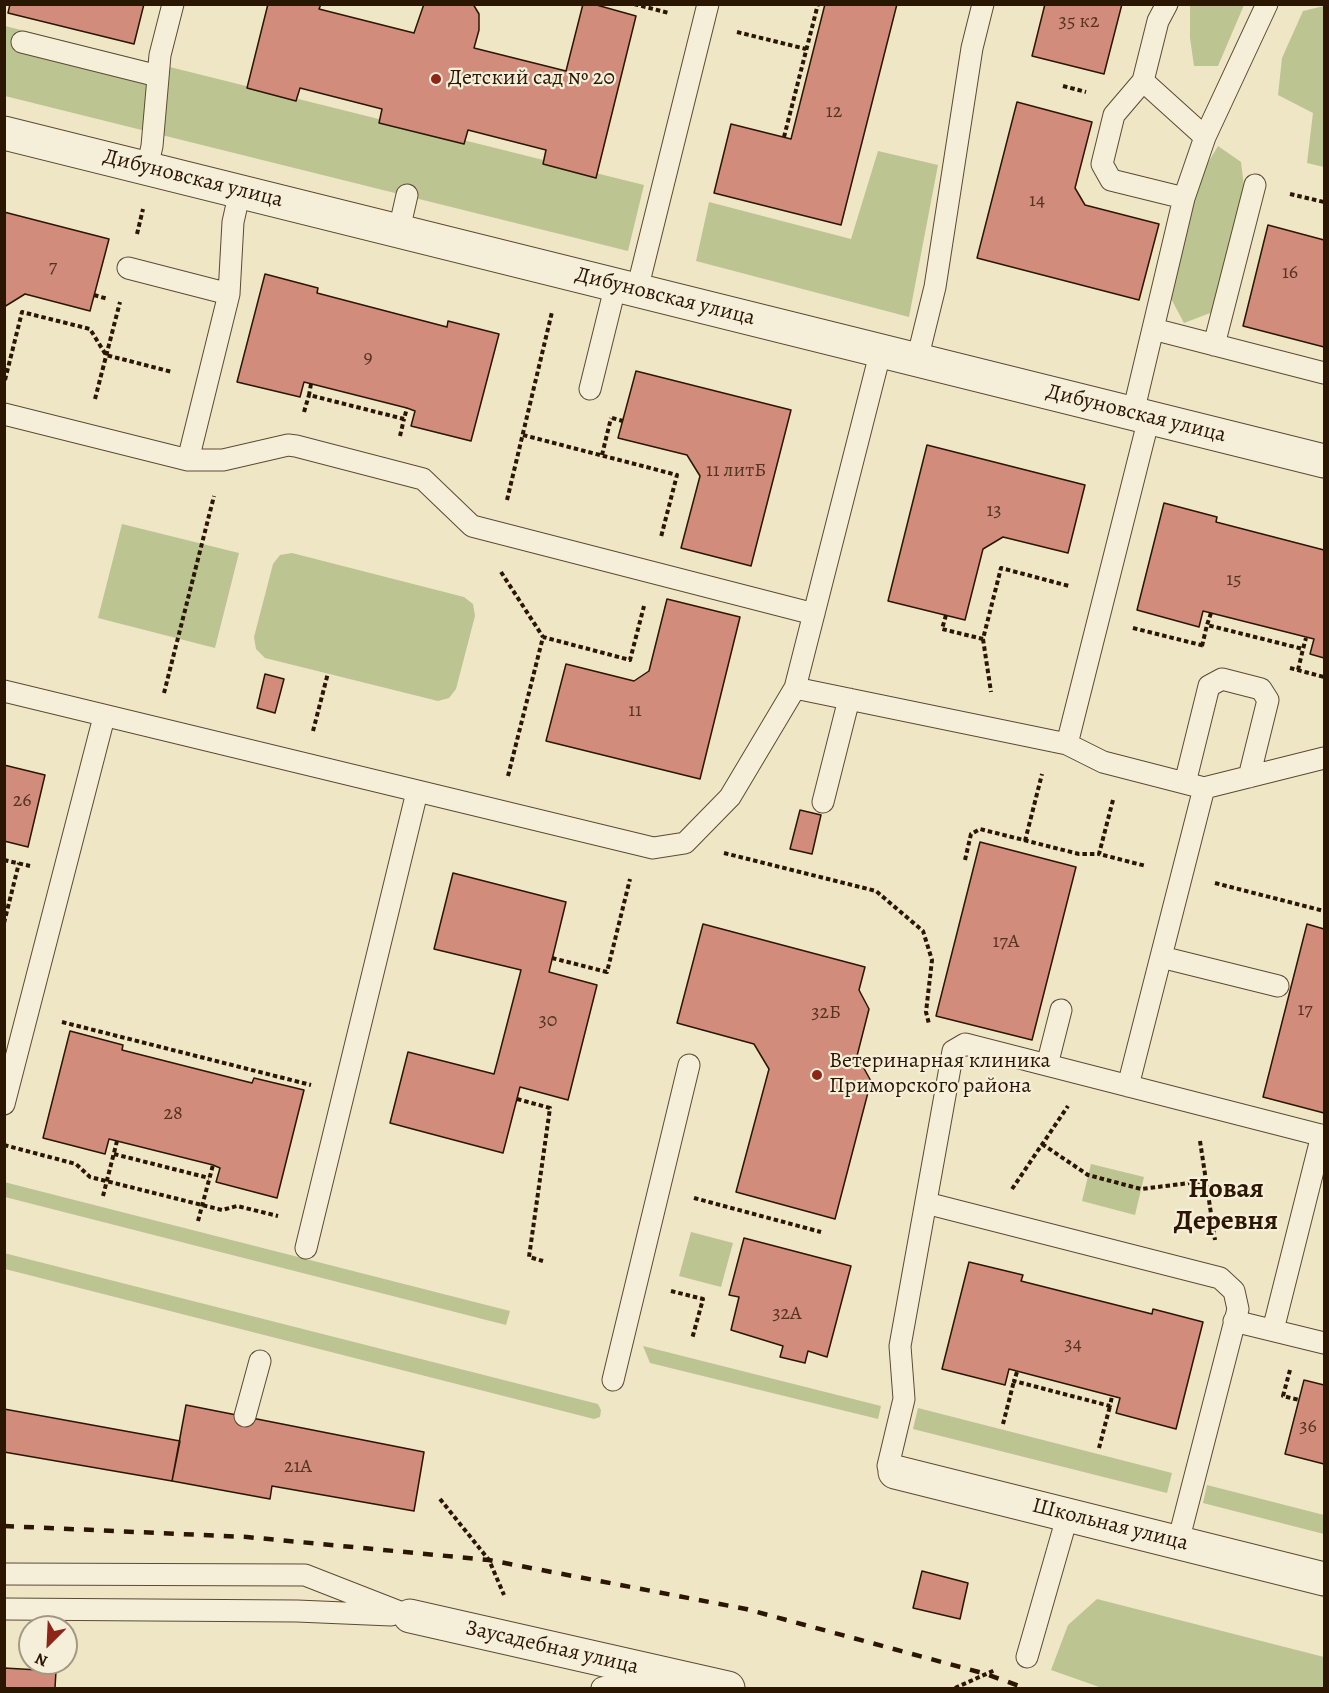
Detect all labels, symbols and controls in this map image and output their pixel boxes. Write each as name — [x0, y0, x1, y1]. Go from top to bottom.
house number: 35 к2 — [1059, 10, 1099, 34]
place label: Детский сад № 20 — [448, 66, 615, 92]
marker: Детский сад № 20 — [429, 72, 443, 86]
house number: 12 — [826, 100, 842, 124]
street label: Дибуновская улица — [100, 144, 286, 214]
house number: 14 — [1029, 189, 1045, 213]
house number: 7 — [49, 255, 57, 279]
house number: 16 — [1282, 261, 1298, 285]
street label: Дибуновская улица — [572, 262, 758, 332]
house number: 9 — [363, 346, 373, 370]
street label: Дибуновская улица — [1043, 379, 1229, 449]
house number: 11 литБ — [706, 459, 766, 483]
house number: 13 — [986, 499, 1002, 523]
house number: 15 — [1226, 568, 1242, 592]
house number: 11 — [628, 699, 642, 723]
house number: 26 — [13, 789, 31, 813]
house number: 17А — [993, 930, 1019, 954]
house number: 17 — [1297, 998, 1313, 1022]
house number: 32Б — [811, 1001, 841, 1025]
house number: 30 — [539, 1009, 557, 1033]
place label: Ветеринарная клиника Приморского района — [829, 1049, 1051, 1100]
marker: Ветеринарная клиника Приморского района — [810, 1068, 824, 1082]
house number: 28 — [163, 1102, 183, 1126]
district label: Новая Деревня — [1174, 1173, 1278, 1239]
house number: 32А — [772, 1302, 802, 1326]
house number: 34 — [1064, 1333, 1082, 1357]
house number: 36 — [1299, 1415, 1317, 1439]
house number: 21А — [284, 1455, 312, 1479]
street label: Школьная улица — [1029, 1493, 1191, 1557]
north arrow — [18, 1615, 78, 1675]
street label: Заусадебная улица — [463, 1615, 641, 1681]
text: N — [32, 1647, 51, 1672]

